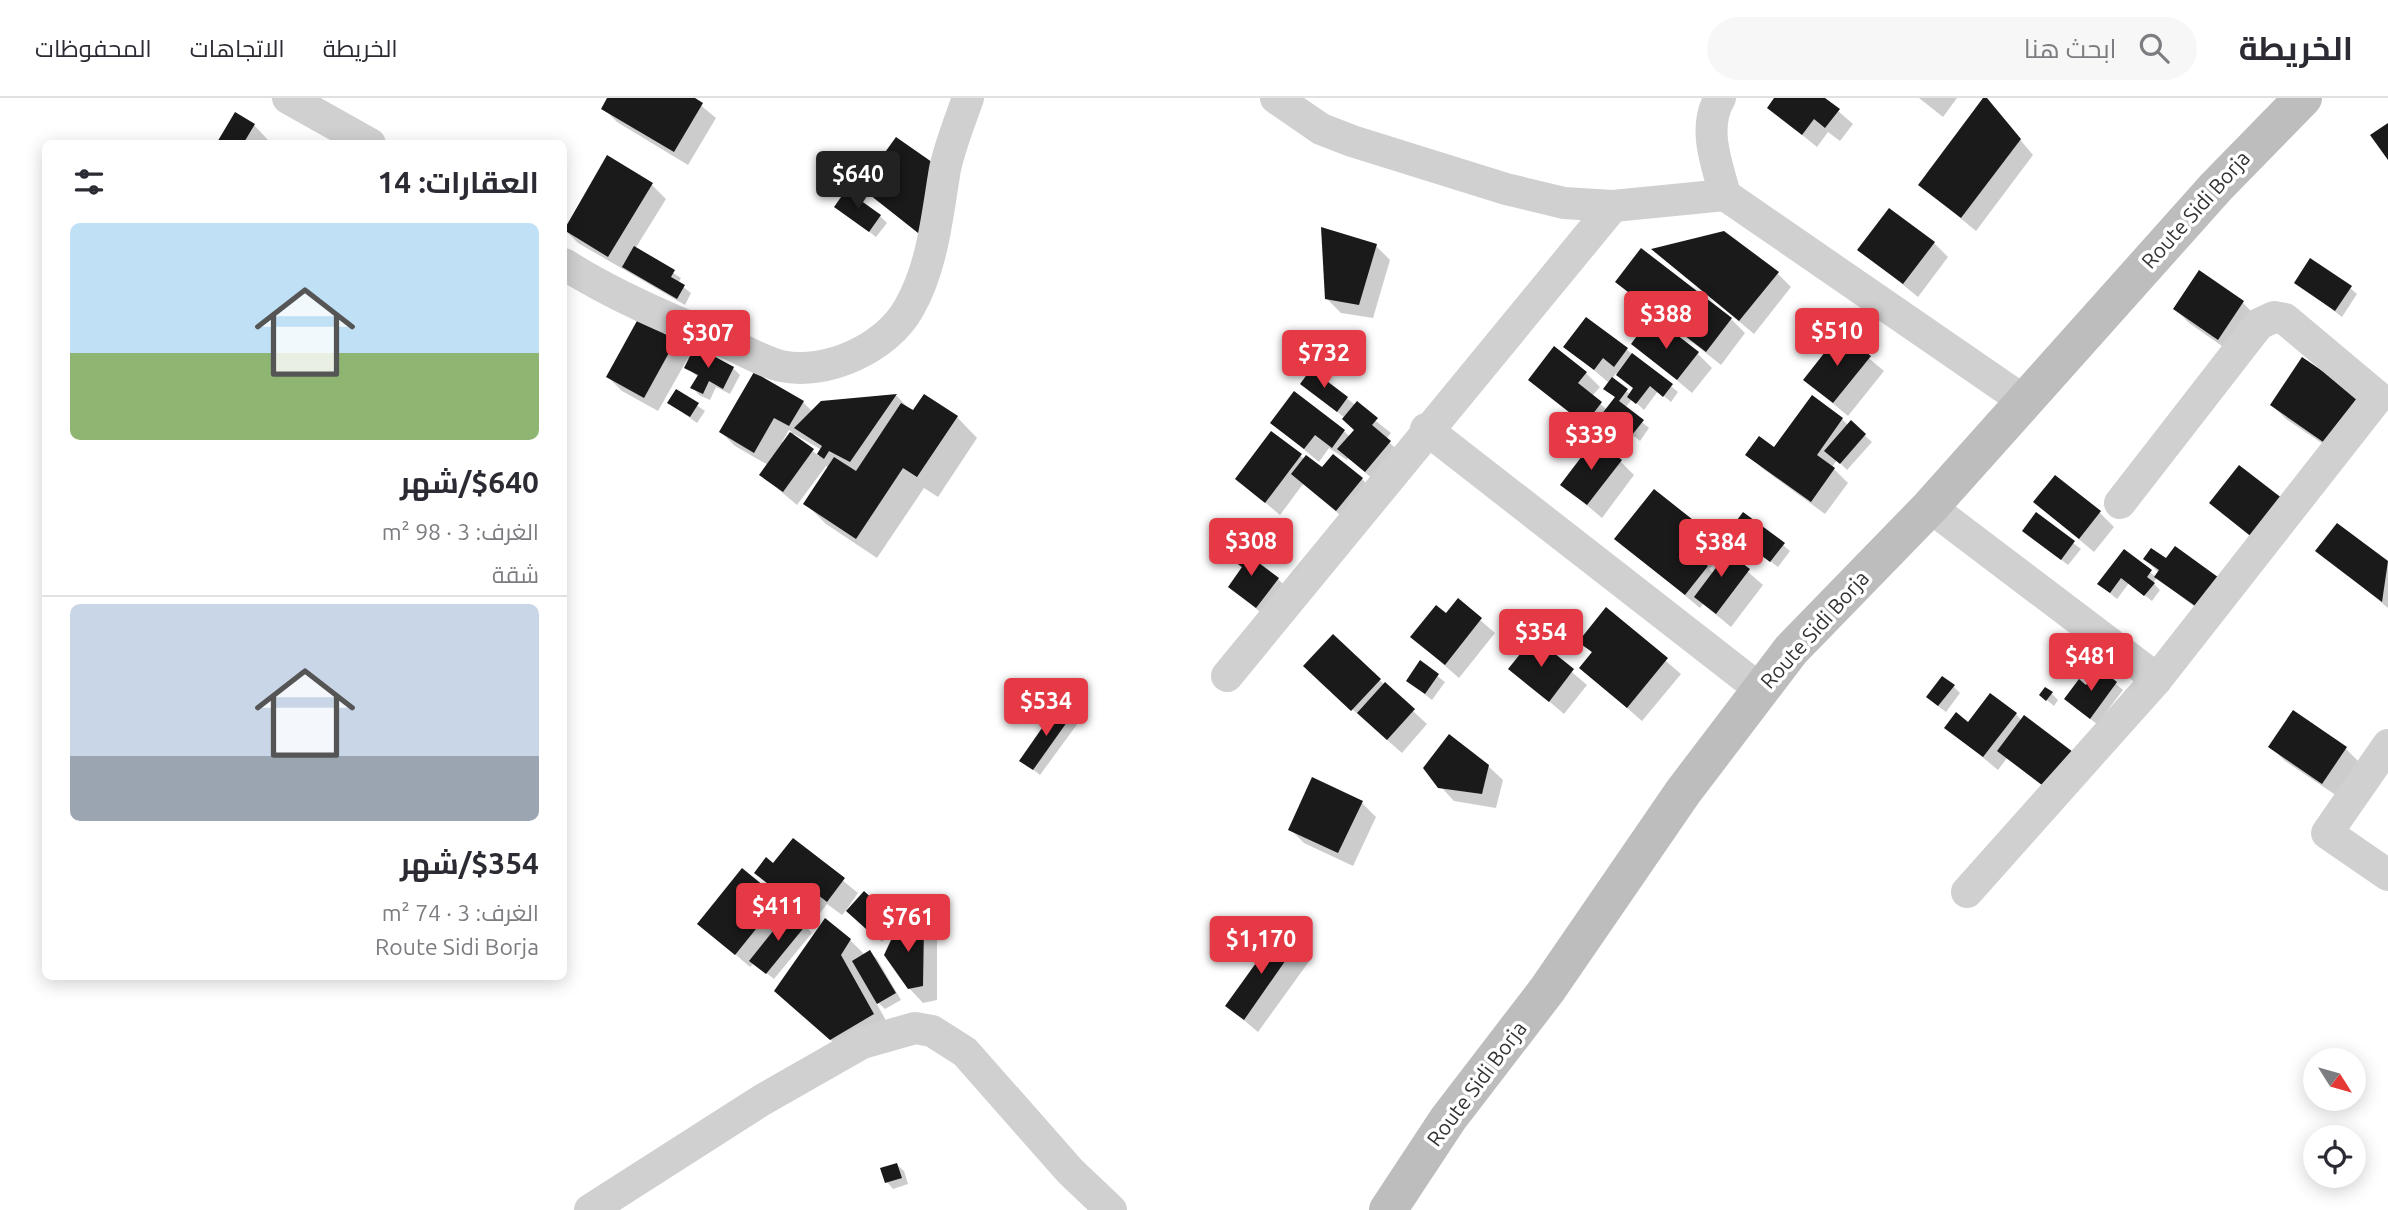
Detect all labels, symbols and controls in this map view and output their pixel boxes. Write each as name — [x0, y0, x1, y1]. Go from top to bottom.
search box — [1707, 17, 2197, 80]
icon: search — [2135, 29, 2173, 67]
text: الخريطة — [2239, 29, 2353, 66]
text: ابحث هنا — [2024, 34, 2117, 63]
text: المحفوظات — [35, 35, 152, 62]
text: الاتجاهات — [190, 35, 285, 62]
text: الخريطة — [323, 35, 398, 62]
street label: Route Sidi Borja — [2136, 146, 2254, 273]
pin: $640 — [817, 152, 899, 211]
text: $640 — [832, 161, 884, 186]
icon: filters — [70, 163, 108, 201]
text: العقارات: 14 — [377, 165, 539, 199]
icon: home — [242, 269, 368, 395]
pin: $388 — [1625, 292, 1707, 351]
text: $388 — [1640, 301, 1692, 326]
pin: $510 — [1796, 308, 1878, 368]
pin: $307 — [667, 310, 749, 370]
text: $510 — [1811, 318, 1863, 343]
text: $307 — [682, 320, 734, 345]
pin: $732 — [1283, 330, 1365, 390]
text: $732 — [1298, 340, 1350, 365]
pin: $339 — [1550, 412, 1632, 472]
text: $339 — [1565, 422, 1617, 447]
text: $640/شهر — [400, 465, 539, 499]
pin: $308 — [1210, 518, 1292, 578]
text: الغرف: 3 · 98 m² — [382, 519, 539, 544]
pin: $384 — [1680, 519, 1762, 579]
text: $308 — [1225, 528, 1277, 553]
text: $384 — [1695, 529, 1747, 554]
text: شقة — [492, 562, 539, 587]
street label: Route Sidi Borja — [1755, 566, 1873, 693]
pin: $354 — [1500, 610, 1582, 669]
text: $354 — [1515, 619, 1567, 644]
pin: $481 — [2050, 634, 2132, 693]
text: $481 — [2065, 643, 2117, 668]
icon: home — [242, 650, 368, 776]
pin: $534 — [1005, 678, 1087, 738]
text: $534 — [1020, 688, 1072, 713]
text: $354/شهر — [400, 846, 539, 880]
pin: $411 — [737, 884, 819, 943]
text: $411 — [752, 893, 804, 918]
pin: $761 — [867, 894, 949, 954]
text: الغرف: 3 · 74 m² — [382, 900, 539, 925]
text: $761 — [882, 904, 934, 929]
pin: $1,170 — [1204, 916, 1318, 976]
text: $1,170 — [1226, 926, 1296, 951]
text: Route Sidi Borja — [375, 934, 539, 959]
street label: Route Sidi Borja — [1422, 1016, 1531, 1150]
north arrow — [2303, 1048, 2366, 1111]
map controls — [2303, 1048, 2366, 1188]
button: locate — [2303, 1125, 2366, 1188]

